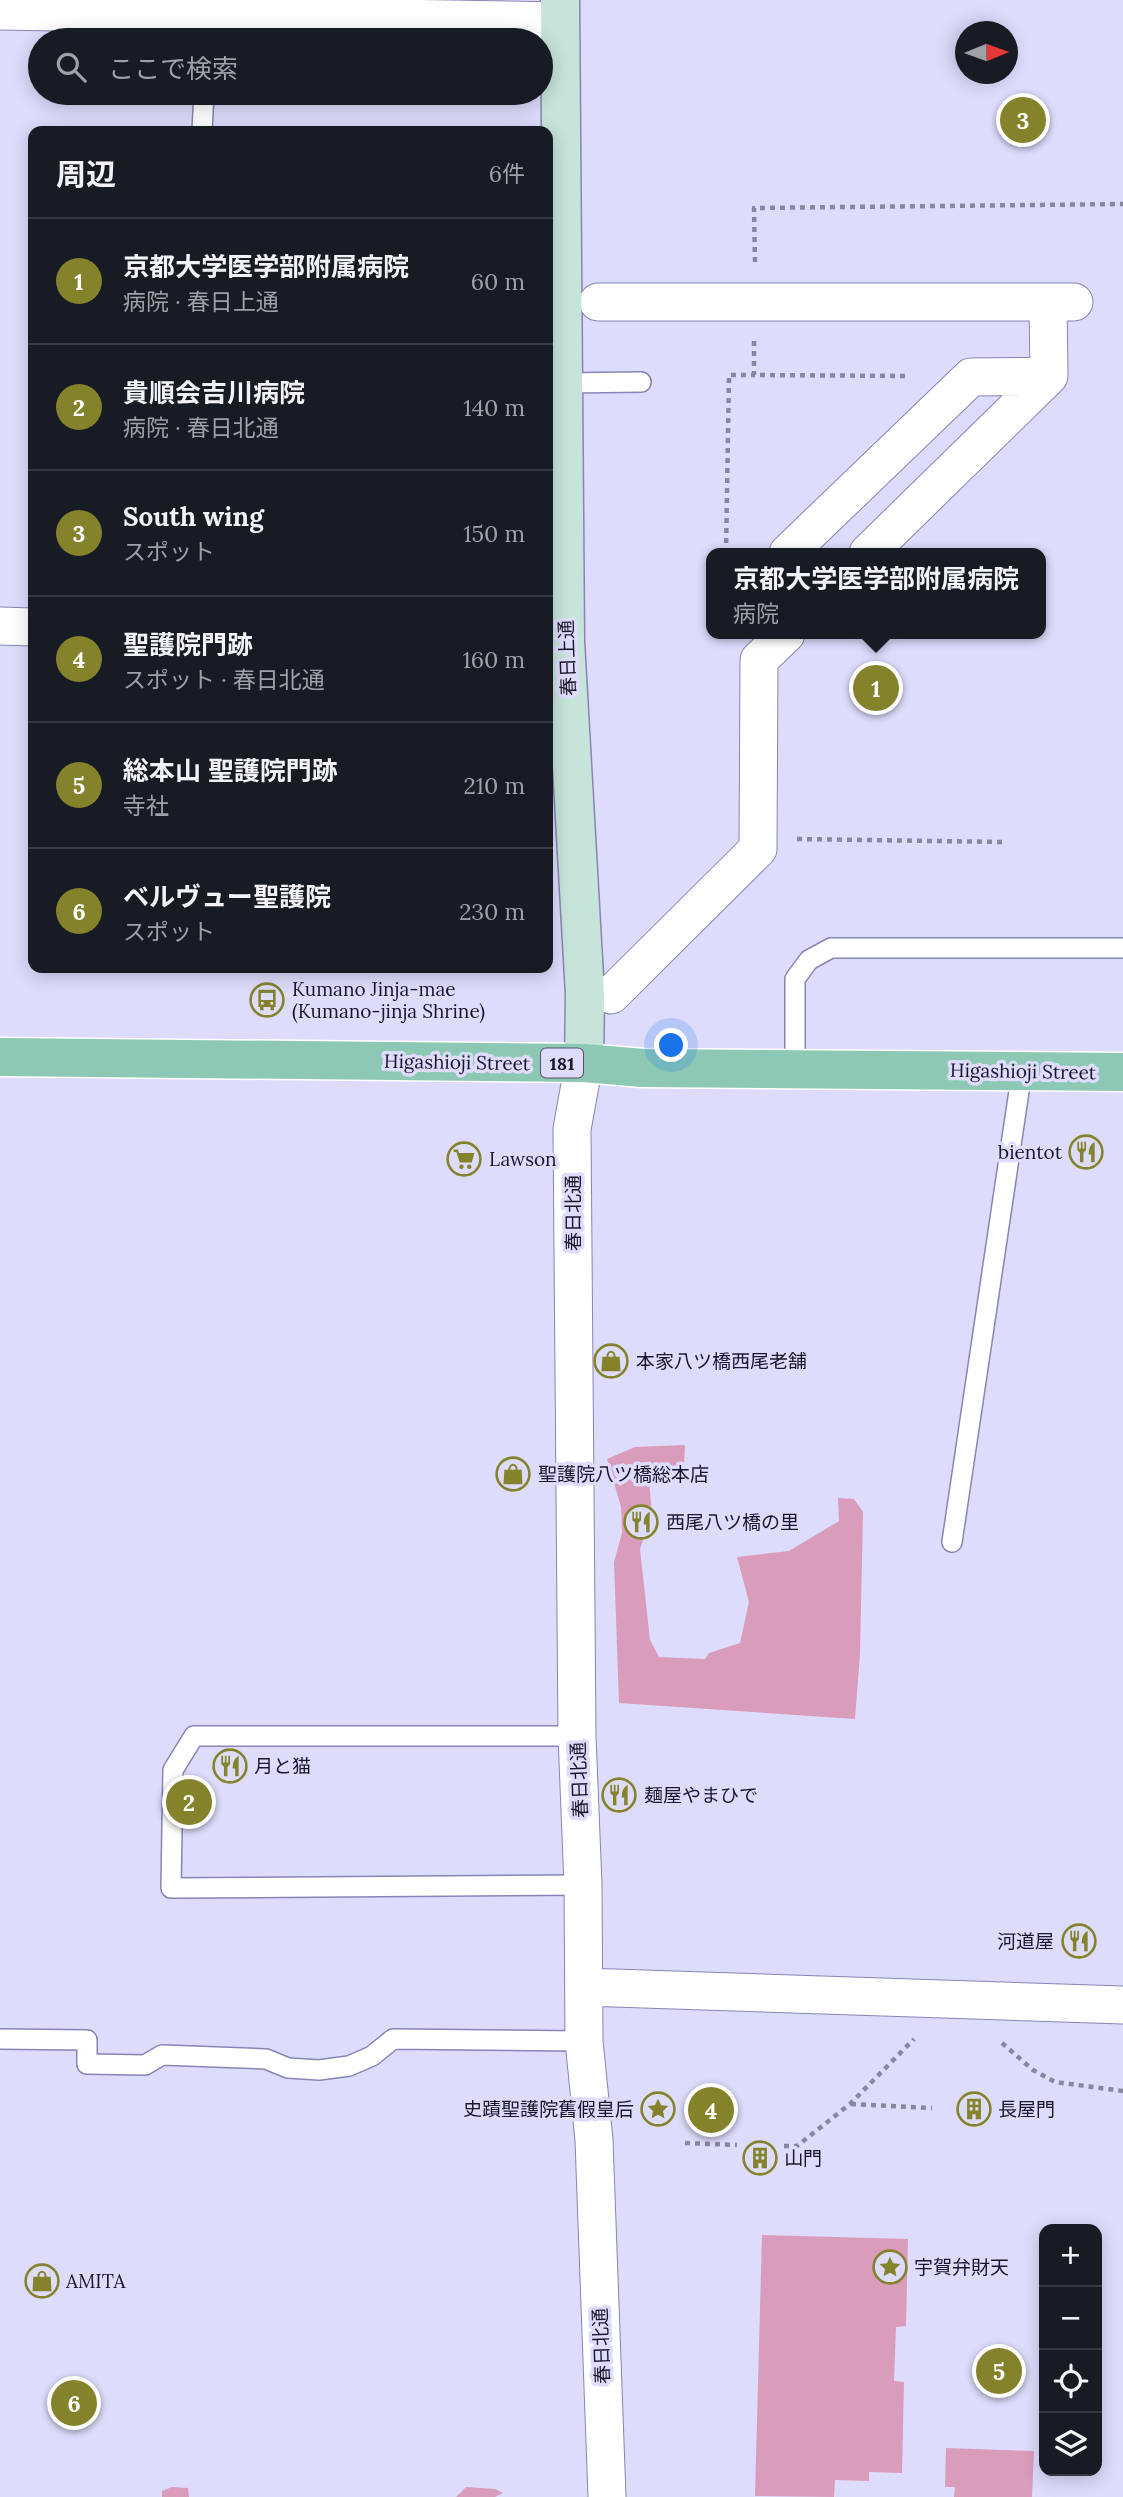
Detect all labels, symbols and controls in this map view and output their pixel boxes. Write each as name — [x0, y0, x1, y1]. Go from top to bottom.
north arrow — [955, 21, 1018, 84]
search box — [28, 28, 553, 105]
icon: search — [52, 48, 90, 86]
text: ここで検索 — [108, 52, 238, 85]
pin: 3 — [1000, 94, 1046, 146]
text: 周辺 — [56, 155, 116, 193]
text: 6件 — [489, 159, 525, 188]
text: 京都大学医学部附属病院 — [123, 250, 409, 283]
text: 1 — [74, 267, 84, 296]
text: 60 m — [471, 267, 525, 296]
text: 病院 · 春日上通 — [123, 287, 279, 316]
text: 貴順会吉川病院 — [123, 376, 305, 409]
text: 2 — [73, 393, 85, 422]
text: 140 m — [463, 393, 525, 422]
text: 病院 · 春日北通 — [123, 413, 279, 442]
text: South wing — [123, 500, 264, 533]
text: 3 — [73, 519, 85, 548]
text: 150 m — [463, 519, 525, 548]
text: スポット — [123, 537, 215, 566]
popup — [706, 548, 1046, 639]
text: 京都大学医学部附属病院 — [733, 562, 1019, 595]
text: 病院 — [733, 599, 779, 628]
street label: 春日上通 — [554, 620, 580, 696]
text: 聖護院門跡 — [123, 628, 253, 661]
text: 4 — [73, 645, 85, 674]
text: 160 m — [462, 645, 525, 674]
pin: 1 — [853, 662, 899, 714]
text: スポット · 春日北通 — [123, 665, 325, 694]
text: 総本山 聖護院門跡 — [123, 754, 338, 787]
text: 5 — [73, 771, 85, 800]
text: 210 m — [463, 771, 525, 800]
text: 寺社 — [123, 791, 169, 820]
text: ベルヴュー聖護院 — [123, 880, 331, 913]
text: 6 — [72, 897, 86, 926]
text: 230 m — [459, 897, 525, 926]
text: スポット — [123, 917, 215, 946]
place label: Kumano Jinja-mae (Kumano-jinja Shrine) — [292, 977, 485, 1024]
bus stop icon: Kumano Jinja-mae (Kumano-jinja Shrine) — [248, 981, 286, 1019]
your location — [654, 1028, 688, 1062]
road number: 181 — [541, 1048, 583, 1078]
street label: Higashioji Street — [384, 1049, 531, 1075]
street label: Higashioji Street — [950, 1058, 1097, 1084]
restaurant icon: bientot — [1067, 1133, 1105, 1171]
supermarket icon: Lawson — [445, 1140, 483, 1178]
place label: bientot — [998, 1140, 1063, 1164]
place label: Lawson — [489, 1147, 557, 1171]
street label: 春日北通 — [561, 1175, 585, 1251]
shop icon: 本家八ツ橋西尾老舗 — [592, 1342, 630, 1380]
place label: 本家八ツ橋西尾老舗 — [636, 1349, 807, 1373]
shop icon: 聖護院八ツ橋総本店 — [494, 1455, 532, 1493]
place label: 聖護院八ツ橋総本店 — [538, 1462, 709, 1486]
restaurant icon: 西尾八ツ橋の里 — [622, 1503, 660, 1541]
place label: 西尾八ツ橋の里 — [666, 1510, 799, 1534]
street label: 春日北通 — [566, 1742, 592, 1818]
restaurant icon: 月と猫 — [211, 1747, 249, 1785]
place label: 月と猫 — [254, 1754, 311, 1778]
pin: 2 — [166, 1776, 212, 1828]
restaurant icon: 麺屋やまひで — [600, 1776, 638, 1814]
place label: 麺屋やまひで — [644, 1783, 758, 1807]
restaurant icon: 河道屋 — [1060, 1922, 1098, 1960]
place label: 河道屋 — [997, 1929, 1054, 1953]
pin: 4 — [688, 2084, 734, 2136]
place icon: 史蹟聖護院舊假皇后 — [639, 2090, 677, 2128]
building icon: 長屋門 — [955, 2090, 993, 2128]
place label: 史蹟聖護院舊假皇后 — [463, 2097, 634, 2121]
place label: 長屋門 — [998, 2097, 1055, 2121]
building icon: 山門 — [741, 2139, 779, 2177]
place label: 山門 — [784, 2146, 822, 2170]
map controls — [1039, 2224, 1102, 2476]
button: + — [1039, 2224, 1102, 2287]
place icon: 宇賀弁財天 — [871, 2248, 909, 2286]
place label: 宇賀弁財天 — [914, 2255, 1009, 2279]
shop icon: AMITA — [23, 2262, 61, 2300]
place label: AMITA — [65, 2269, 126, 2293]
button: − — [1039, 2287, 1102, 2350]
street label: 春日北通 — [588, 2308, 614, 2384]
pin: 5 — [976, 2345, 1022, 2397]
button: locate — [1039, 2350, 1102, 2413]
pin: 6 — [51, 2377, 97, 2429]
button: layers — [1039, 2413, 1102, 2476]

